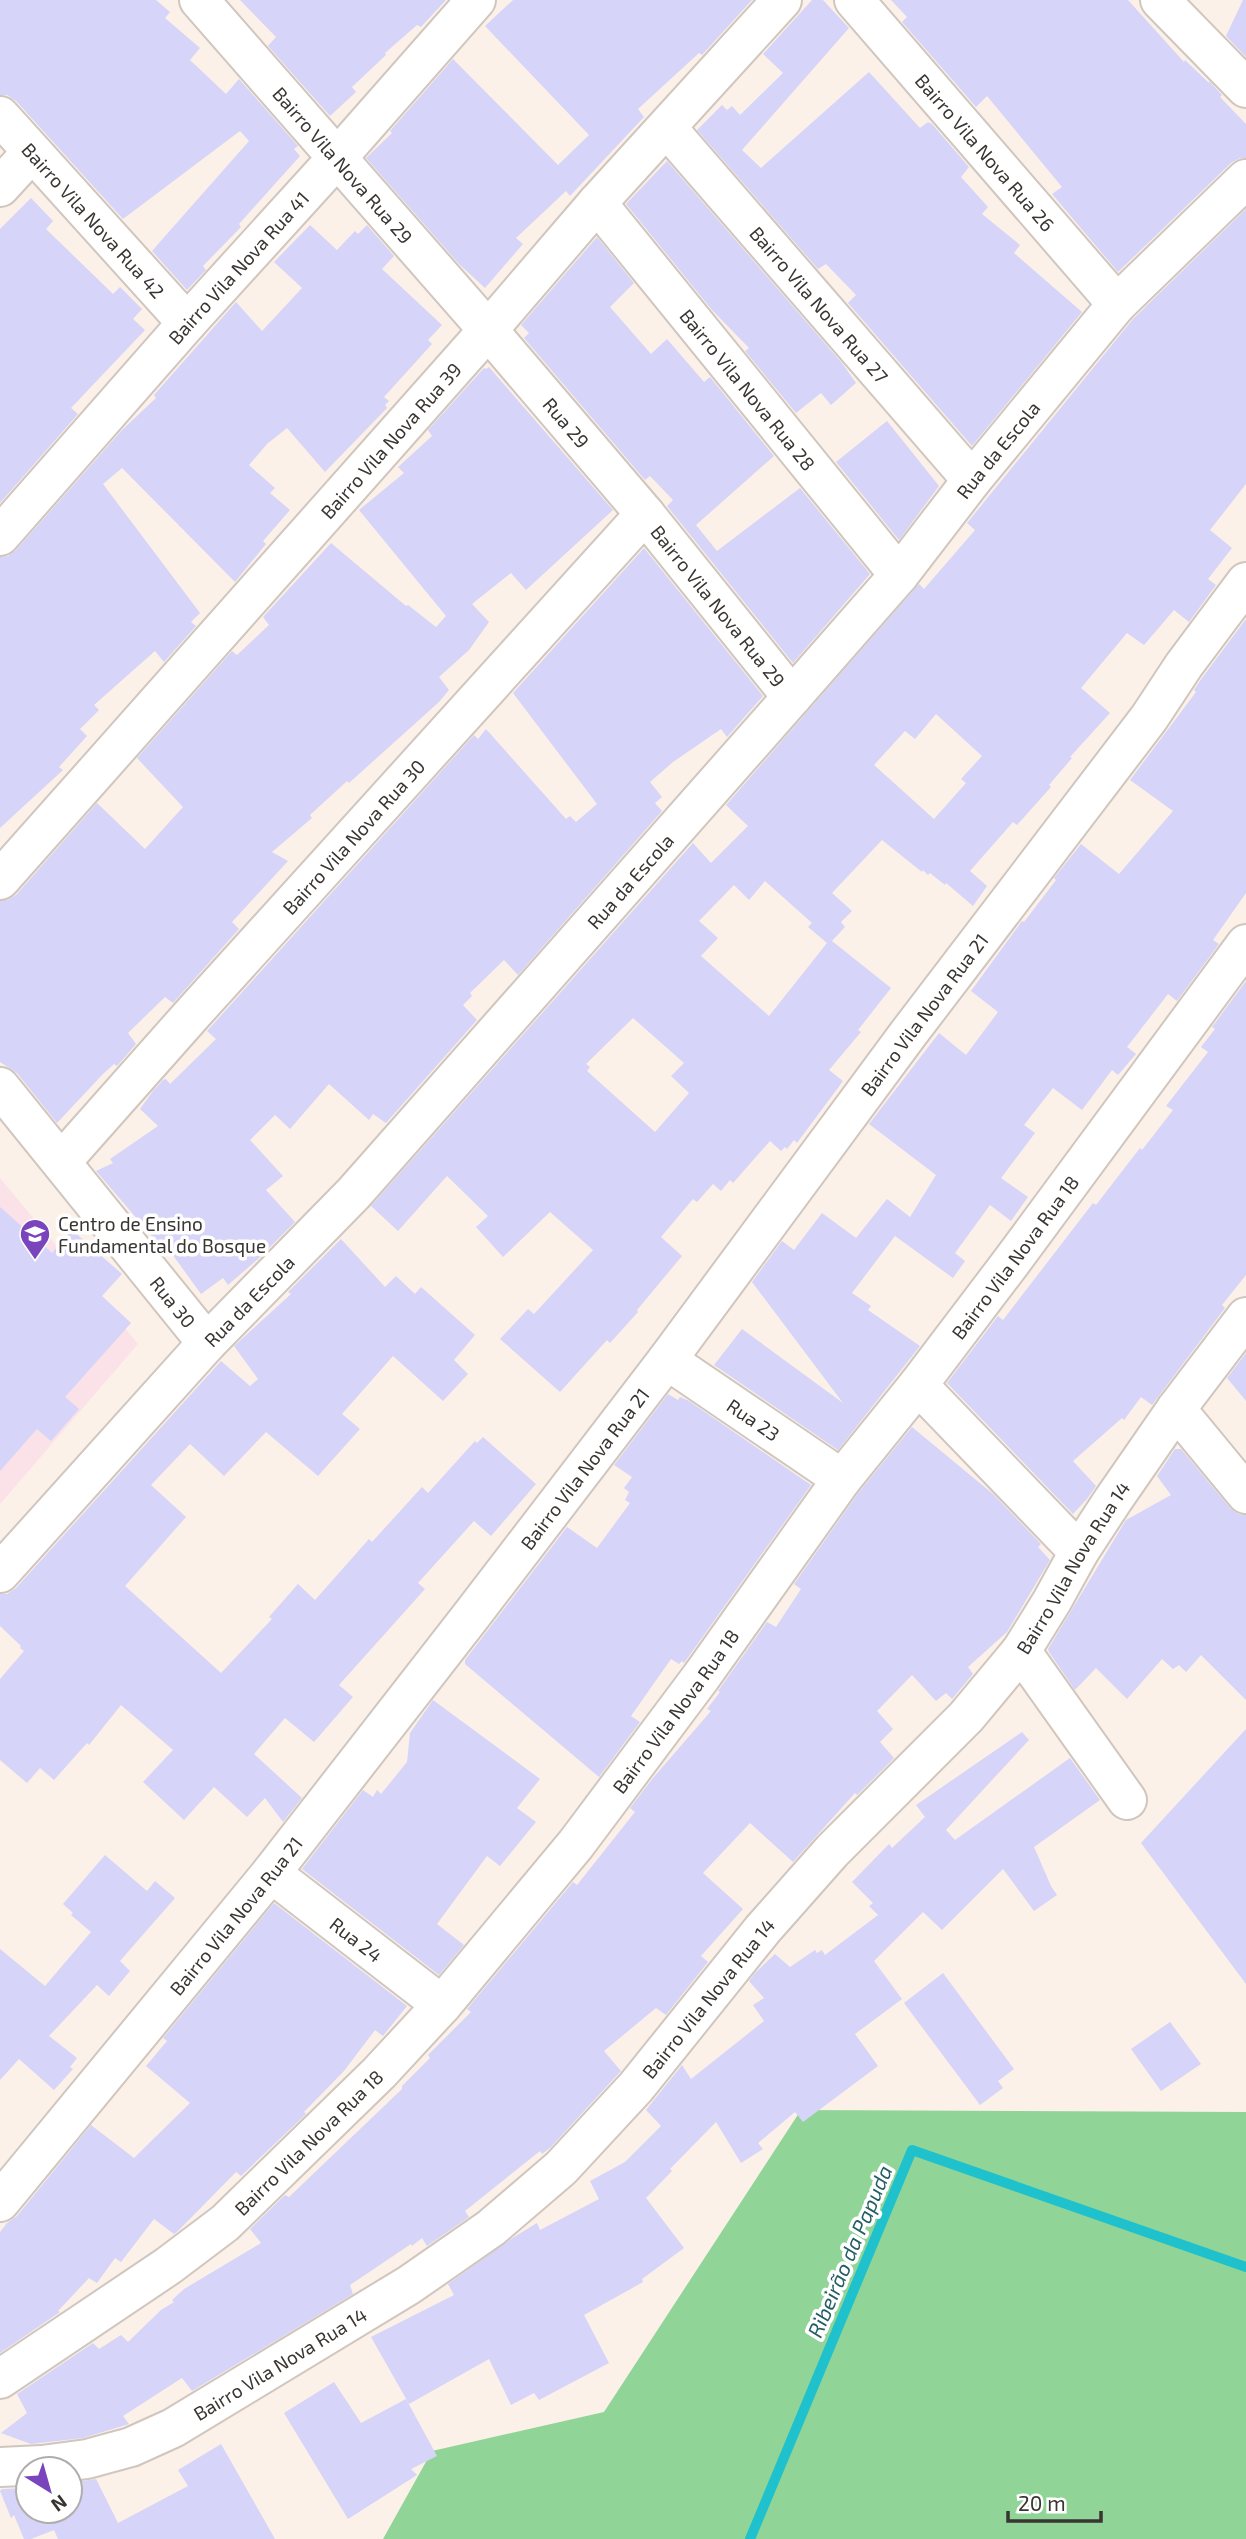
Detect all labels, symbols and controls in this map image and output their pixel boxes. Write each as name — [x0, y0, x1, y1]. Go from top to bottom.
street label: Bairro Vila Nova Rua 26 — [911, 69, 1060, 235]
street label: Bairro Vila Nova Rua 29 — [268, 82, 418, 248]
street label: Bairro Vila Nova Rua 42 — [18, 137, 170, 302]
street label: Bairro Vila Nova Rua 41 — [163, 186, 313, 348]
street label: Bairro Vila Nova Rua 27 — [746, 221, 894, 387]
street label: Bairro Vila Nova Rua 28 — [676, 304, 821, 475]
street label: Bairro Vila Nova Rua 39 — [315, 357, 465, 523]
street label: Rua 29 — [539, 392, 595, 452]
street label: Rua da Escola — [951, 396, 1044, 503]
street label: Bairro Vila Nova Rua 29 — [647, 520, 790, 691]
street label: Bairro Vila Nova Rua 30 — [277, 754, 429, 919]
street label: Rua da Escola — [582, 828, 678, 933]
street label: Bairro Vila Nova Rua 21 — [855, 928, 992, 1100]
street label: Bairro Vila Nova Rua 18 — [946, 1171, 1083, 1343]
place label: Centro de Ensino Fundamental do Bosque — [58, 1212, 266, 1257]
school or university icon: Centro de Ensino Fundamental do Bosque — [18, 1217, 52, 1261]
street label: Rua da Escola — [199, 1250, 299, 1351]
street label: Rua 30 — [146, 1271, 201, 1332]
street label: Bairro Vila Nova Rua 21 — [515, 1383, 653, 1554]
street label: Rua 23 — [723, 1393, 785, 1445]
street label: Bairro Vila Nova Rua 14 — [1011, 1477, 1134, 1658]
street label: Bairro Vila Nova Rua 18 — [607, 1624, 743, 1797]
street label: Bairro Vila Nova Rua 21 — [164, 1832, 307, 1999]
street label: Rua 24 — [326, 1912, 387, 1966]
street label: Bairro Vila Nova Rua 14 — [637, 1913, 779, 2082]
street label: Bairro Vila Nova Rua 18 — [229, 2065, 387, 2219]
water label: Ribeirão da Papuda — [801, 2161, 897, 2341]
street label: Bairro Vila Nova Rua 14 — [189, 2302, 371, 2425]
north arrow — [14, 2455, 84, 2525]
scale bar — [1008, 2480, 1101, 2524]
text: 20 m — [1018, 2490, 1066, 2515]
text: N — [47, 2491, 72, 2517]

